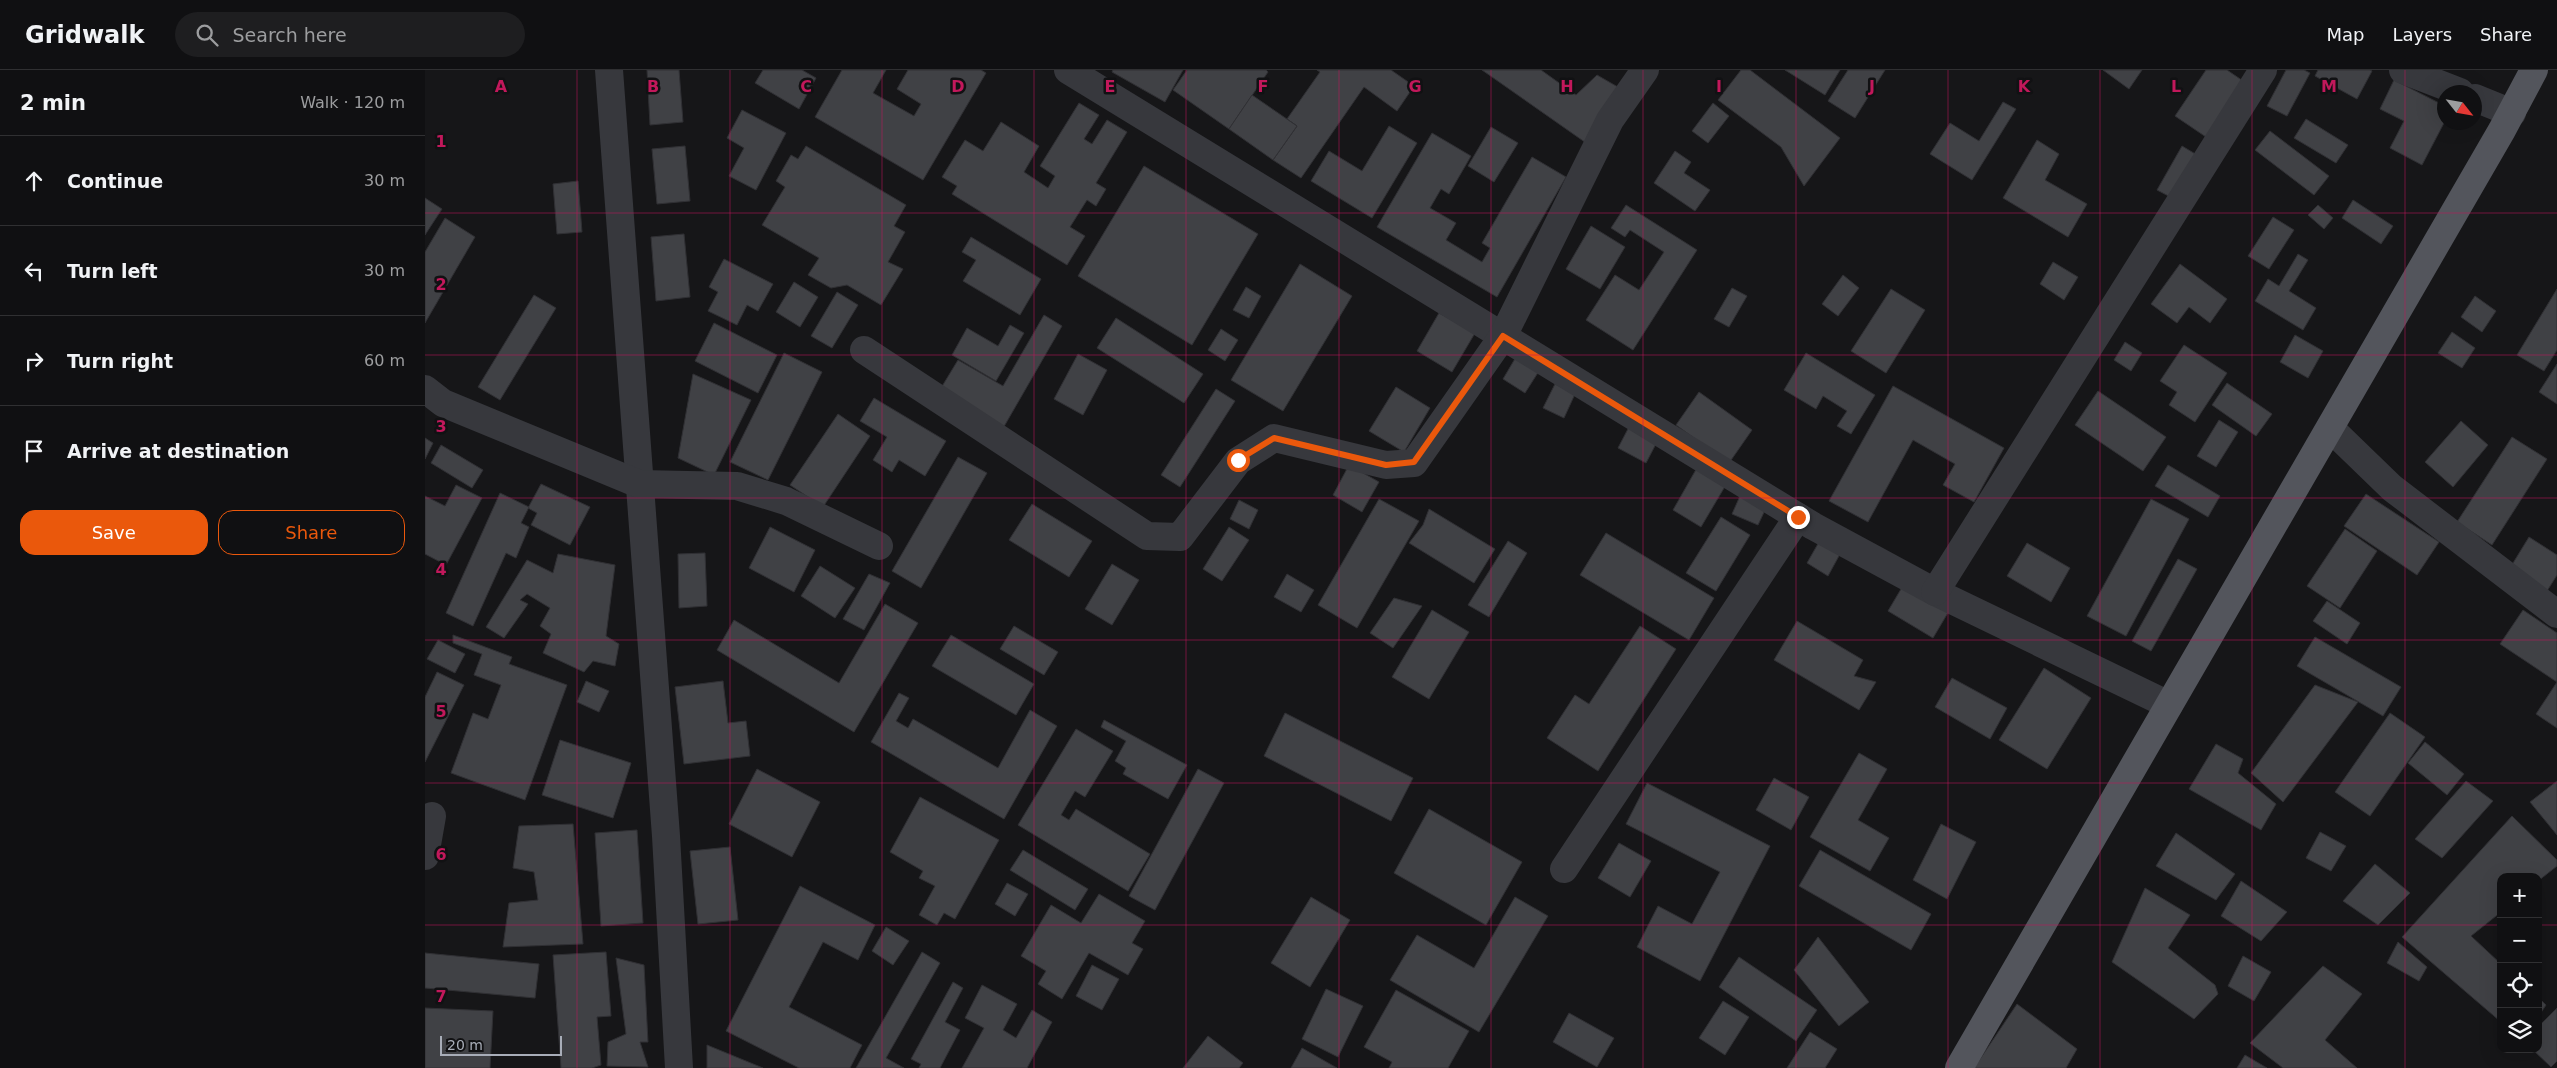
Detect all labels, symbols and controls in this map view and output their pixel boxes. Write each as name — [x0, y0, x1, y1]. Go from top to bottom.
search box — [175, 12, 525, 57]
text: Gridwalk — [25, 21, 145, 49]
icon: search — [193, 21, 221, 49]
text: Search here — [233, 24, 347, 46]
text: Map — [2326, 24, 2364, 45]
text: Layers — [2392, 24, 2452, 45]
text: Share — [2480, 24, 2532, 45]
text: A — [495, 77, 508, 96]
text: B — [647, 77, 659, 96]
text: C — [800, 77, 812, 96]
text: D — [951, 77, 965, 96]
text: E — [1105, 77, 1115, 96]
text: F — [1258, 77, 1268, 96]
text: G — [1408, 77, 1422, 96]
text: H — [1560, 77, 1574, 96]
text: I — [1716, 77, 1722, 96]
text: J — [1868, 77, 1875, 96]
text: K — [2018, 77, 2031, 96]
text: L — [2171, 77, 2181, 96]
text: M — [2321, 77, 2337, 96]
north arrow — [2437, 85, 2482, 130]
text: 2 min — [20, 91, 86, 115]
text: Walk · 120 m — [300, 93, 405, 112]
text: 1 — [435, 132, 447, 151]
icon: ahead — [20, 167, 48, 195]
text: Continue — [67, 170, 163, 192]
text: 30 m — [364, 171, 405, 190]
icon: left — [20, 257, 48, 285]
text: Turn left — [67, 260, 158, 282]
text: 30 m — [364, 261, 405, 280]
text: 2 — [435, 275, 447, 294]
icon: right — [20, 347, 48, 375]
text: Turn right — [67, 350, 173, 372]
text: 60 m — [364, 351, 405, 370]
text: 3 — [435, 417, 447, 436]
icon: arrive — [20, 437, 48, 465]
text: Arrive at destination — [67, 440, 289, 462]
route start — [1227, 449, 1250, 472]
route end — [1787, 506, 1810, 529]
button: Save — [20, 510, 208, 555]
button: Share — [218, 510, 405, 555]
text: 4 — [435, 560, 447, 579]
text: 5 — [435, 702, 447, 721]
text: 6 — [435, 845, 447, 864]
map controls — [2497, 873, 2542, 1053]
button: + — [2497, 873, 2542, 918]
button: − — [2497, 918, 2542, 963]
button: locate — [2497, 963, 2542, 1008]
text: 7 — [435, 987, 447, 1006]
button: layers — [2497, 1008, 2542, 1053]
scale bar — [440, 1033, 563, 1056]
text: 20 m — [447, 1037, 483, 1053]

